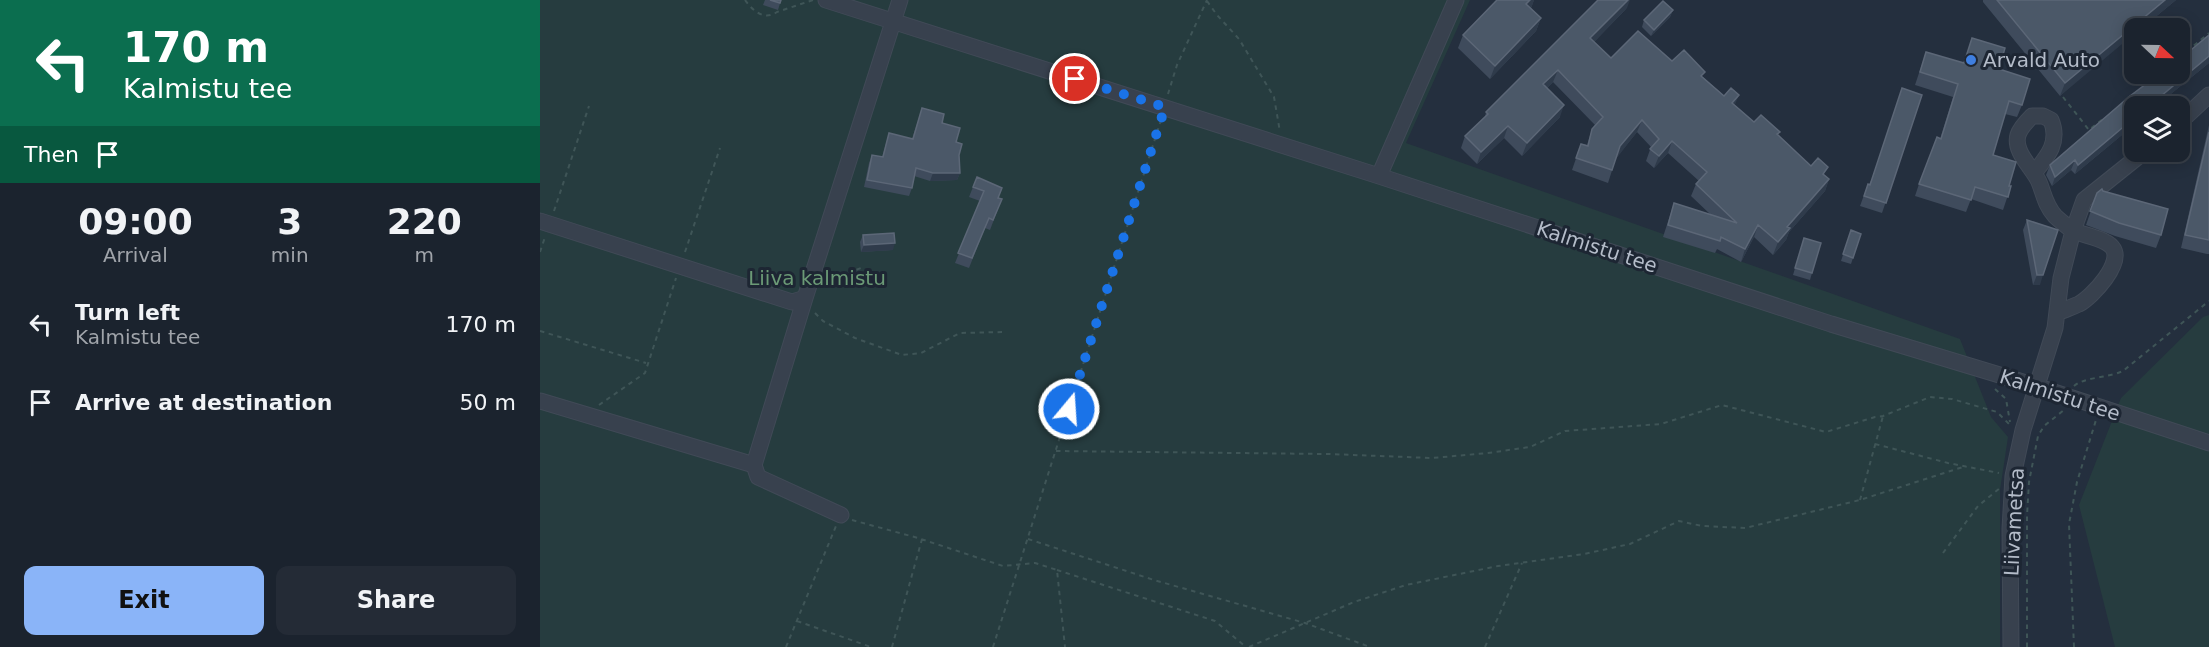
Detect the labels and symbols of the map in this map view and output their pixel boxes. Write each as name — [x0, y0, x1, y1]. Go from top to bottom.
north arrow — [2124, 18, 2190, 84]
place label: Arvald Auto — [1983, 48, 2100, 72]
pin — [1049, 53, 1100, 104]
marker: Arvald Auto — [1964, 53, 1978, 67]
street label: Kalmistu tee — [1534, 216, 1660, 278]
park label: Liiva kalmistu — [748, 266, 886, 290]
street label: Kalmistu tee — [1997, 364, 2123, 426]
position arrow — [1037, 377, 1101, 441]
street label: Liivametsa — [1999, 467, 2029, 577]

